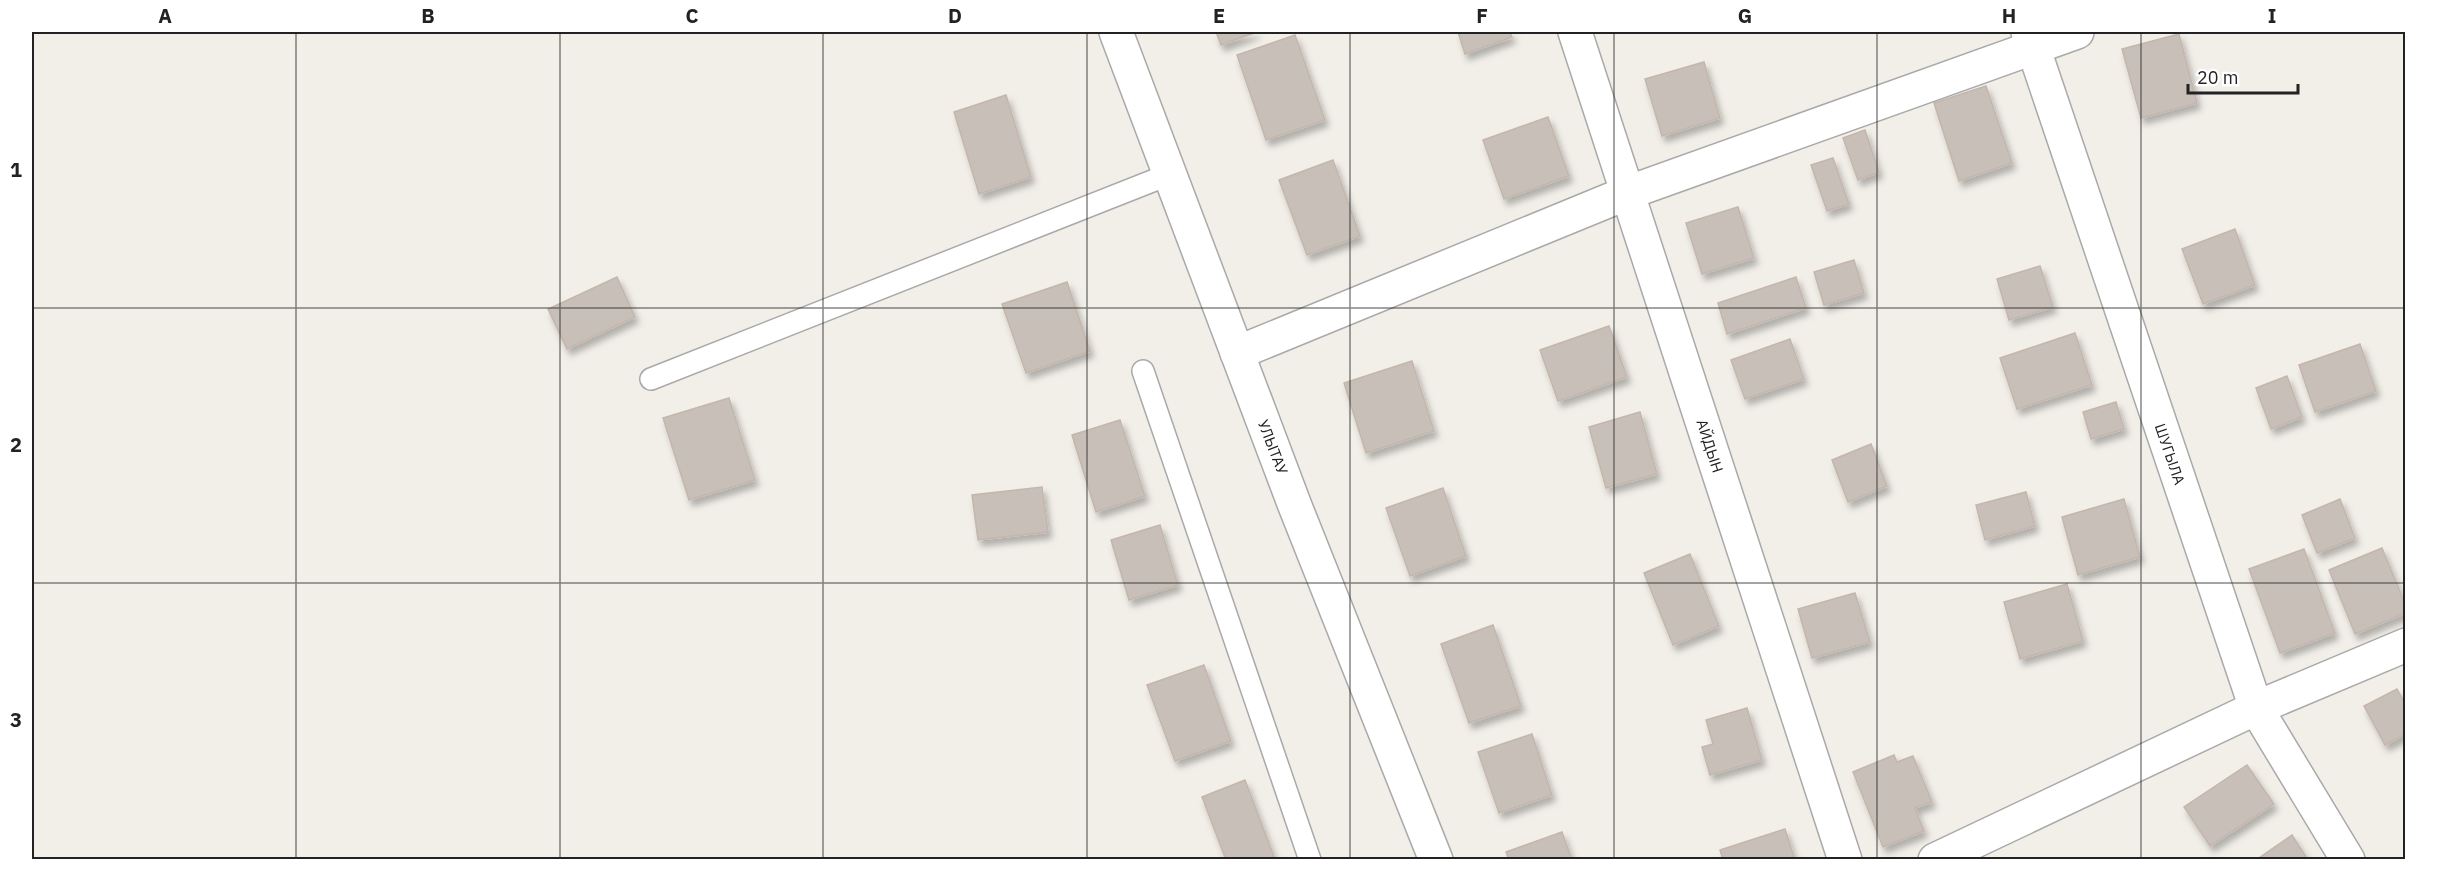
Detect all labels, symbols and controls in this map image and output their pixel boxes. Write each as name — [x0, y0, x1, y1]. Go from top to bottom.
text: A — [158, 2, 172, 29]
text: B — [421, 2, 435, 29]
text: C — [685, 2, 699, 29]
text: D — [948, 2, 962, 29]
text: E — [1213, 2, 1225, 29]
text: F — [1476, 2, 1488, 29]
text: G — [1738, 2, 1752, 29]
text: H — [2002, 2, 2016, 29]
text: I — [2268, 2, 2276, 29]
scale bar — [2188, 57, 2298, 95]
text: 20 m — [2197, 66, 2239, 89]
text: 1 — [10, 156, 22, 183]
street label: УЛЫТАУ — [1254, 417, 1292, 477]
street label: АЙДЫН — [1692, 417, 1728, 475]
street label: ШУГЫЛА — [2151, 421, 2189, 488]
text: 2 — [10, 431, 22, 458]
text: 3 — [10, 706, 22, 733]

